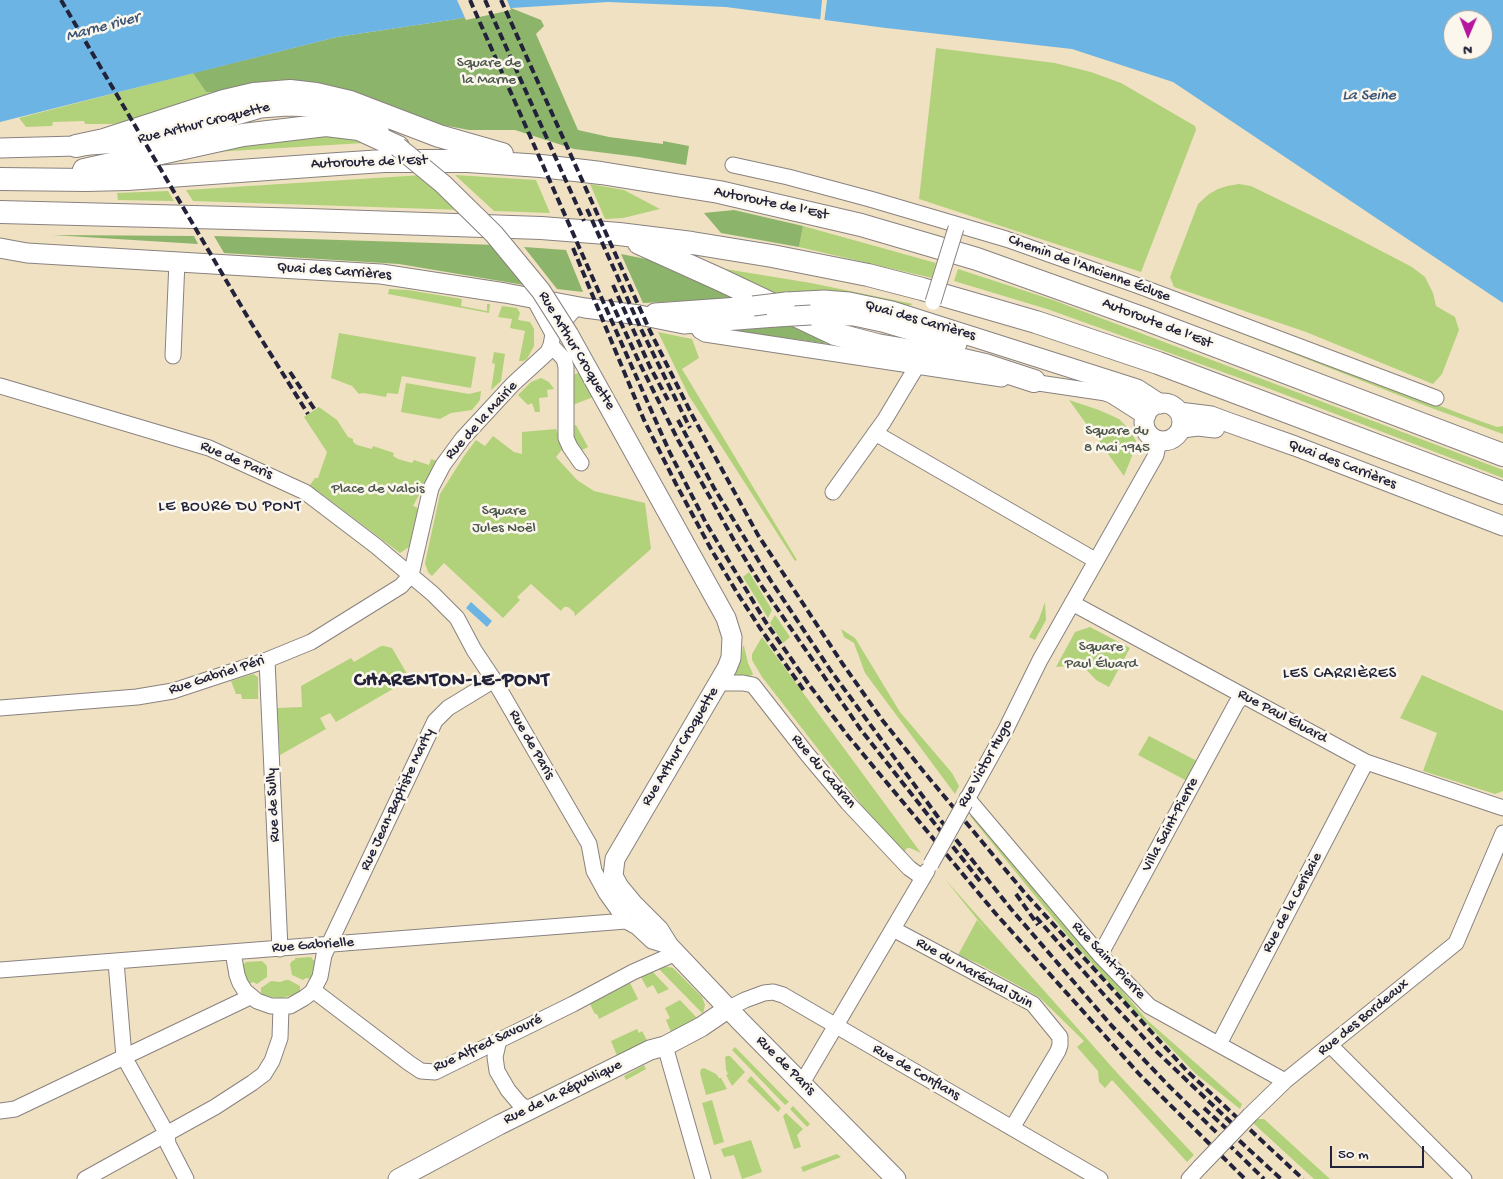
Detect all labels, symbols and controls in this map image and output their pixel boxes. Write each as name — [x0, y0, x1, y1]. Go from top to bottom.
water label: Marne river — [64, 9, 142, 47]
north arrow — [1443, 10, 1493, 60]
text: N — [1463, 41, 1472, 58]
park label: Square de la Marne — [457, 55, 521, 90]
water label: La Seine — [1342, 87, 1396, 107]
street label: Rue Arthur Croquette — [136, 99, 272, 149]
street label: Autoroute de l’Est — [311, 152, 427, 174]
street label: Autoroute de l’Est — [712, 183, 830, 225]
street label: Chemin de l'Ancienne Écluse — [1005, 231, 1173, 307]
street label: Quai des Carrières — [276, 259, 392, 285]
street label: Rue Arthur Croquette — [533, 288, 619, 414]
street label: Autoroute de l’Est — [1099, 295, 1215, 353]
street label: Quai des Carrières — [862, 297, 978, 345]
street label: Rue de la Mairie — [442, 378, 522, 464]
park label: Square du 8 Mai 1945 — [1084, 423, 1150, 458]
street label: Quai des Carrières — [1285, 436, 1399, 494]
street label: Rue de Paris — [197, 438, 275, 484]
park label: Place de Valois — [332, 481, 424, 499]
district label: LE BOURG DU PONT — [156, 498, 304, 518]
park label: Square Jules Noël — [472, 503, 536, 538]
park label: Square Paul Éluard — [1065, 639, 1137, 674]
street label: Rue Gabriel Péri — [167, 652, 267, 700]
district label: LES CARRIÈRES — [1281, 665, 1399, 685]
district label: CHARENTON-LE-PONT — [352, 670, 552, 694]
street label: Rue Arthur Croquette — [638, 684, 724, 810]
street label: Rue Paul Éluard — [1234, 686, 1330, 748]
street label: Rue de Paris — [504, 707, 558, 783]
street label: Rue Victor Hugo — [954, 717, 1018, 811]
street label: Rue Jean-Baptiste Marty — [357, 726, 439, 874]
street label: Rue du Cadran — [787, 731, 859, 813]
street label: Rue de Sully — [263, 767, 285, 843]
street label: Villa Saint-Pierre — [1139, 775, 1203, 875]
street label: Rue de la Cerisaie — [1259, 850, 1327, 956]
street label: Rue Saint-Pierre — [1067, 918, 1149, 1004]
street label: Rue Gabrielle — [271, 934, 355, 958]
street label: Rue du Maréchal Juin — [912, 934, 1036, 1014]
street label: Rue des Bordeaux — [1315, 976, 1413, 1060]
street label: Rue Alfred Savouré — [431, 1011, 545, 1077]
street label: Rue de Paris — [751, 1032, 819, 1100]
street label: Rue de Conflans — [869, 1041, 963, 1105]
street label: Rue de la République — [501, 1056, 625, 1130]
scale bar — [1333, 1136, 1427, 1168]
text: 50 m — [1338, 1146, 1369, 1164]

